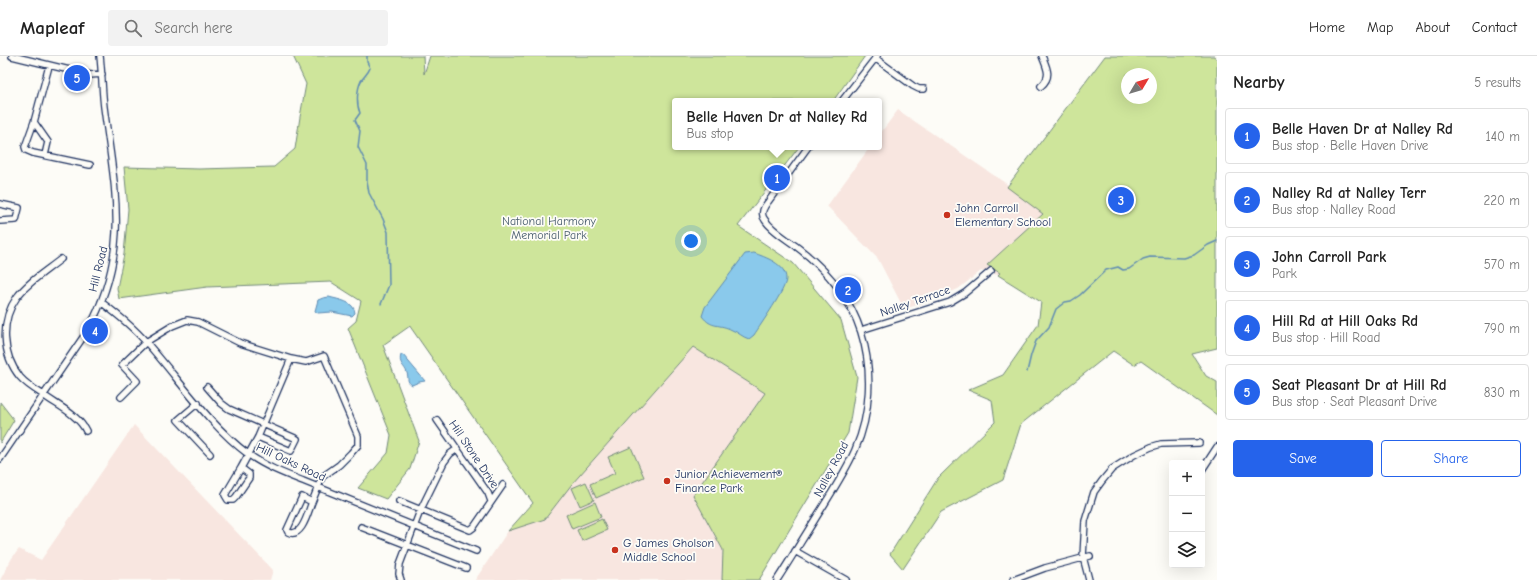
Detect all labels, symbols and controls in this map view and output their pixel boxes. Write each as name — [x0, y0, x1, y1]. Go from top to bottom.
search box — [108, 10, 388, 46]
text: Mapleaf — [20, 17, 84, 39]
icon: search — [122, 17, 144, 39]
text: Search here — [154, 19, 233, 37]
text: Home — [1309, 19, 1345, 36]
text: Map — [1367, 19, 1393, 36]
text: About — [1415, 19, 1450, 36]
text: Contact — [1472, 19, 1517, 36]
pin: 5 — [64, 63, 90, 93]
north arrow — [1121, 68, 1157, 104]
text: Nearby — [1233, 73, 1284, 92]
text: 5 results — [1474, 75, 1521, 90]
popup — [672, 98, 882, 150]
text: Belle Haven Dr at Nalley Rd — [687, 108, 867, 126]
text: Belle Haven Dr at Nalley Rd — [1272, 120, 1453, 138]
text: Bus stop — [687, 126, 734, 141]
text: 1 — [1244, 129, 1250, 144]
text: 140 m — [1486, 129, 1520, 144]
text: Bus stop · Belle Haven Drive — [1272, 138, 1428, 153]
pin: 1 — [764, 163, 790, 193]
text: Nalley Rd at Nalley Terr — [1272, 184, 1426, 202]
pin: 3 — [1108, 185, 1134, 215]
text: 2 — [1244, 193, 1250, 208]
text: 220 m — [1483, 193, 1520, 208]
place label: John Carroll Elementary School — [955, 201, 1051, 229]
text: Bus stop · Nalley Road — [1272, 202, 1396, 217]
marker: John Carroll Elementary School — [942, 210, 952, 220]
park label: National Harmony Memorial Park — [502, 214, 597, 242]
your location — [681, 231, 701, 251]
street label: Hill Road — [86, 245, 110, 293]
text: John Carroll Park — [1272, 248, 1386, 266]
text: 3 — [1244, 257, 1250, 272]
text: 570 m — [1484, 257, 1520, 272]
text: Park — [1272, 266, 1297, 281]
pin: 2 — [835, 275, 861, 305]
street label: Nalley Terrace — [878, 282, 952, 320]
text: Hill Rd at Hill Oaks Rd — [1272, 312, 1418, 330]
pin: 4 — [82, 316, 108, 346]
text: 4 — [1244, 321, 1250, 336]
text: 790 m — [1484, 321, 1520, 336]
text: Bus stop · Hill Road — [1272, 330, 1380, 345]
text: Seat Pleasant Dr at Hill Rd — [1272, 376, 1447, 394]
text: 5 — [1244, 385, 1250, 400]
text: 830 m — [1484, 385, 1520, 400]
text: Bus stop · Seat Pleasant Drive — [1272, 394, 1437, 409]
street label: Hill Stone Drive — [446, 417, 502, 491]
street label: Nalley Road — [811, 439, 851, 499]
street label: Hill Oaks Road — [254, 440, 328, 484]
button: Save — [1233, 440, 1373, 477]
button: Share — [1381, 440, 1521, 477]
map controls — [1169, 460, 1205, 568]
button: + — [1169, 460, 1205, 496]
place label: Junior Achievement® Finance Park — [675, 467, 783, 495]
marker: Junior Achievement® Finance Park — [662, 476, 672, 486]
button: − — [1169, 496, 1205, 532]
button: layers — [1169, 532, 1205, 568]
place label: G James Gholson Middle School — [623, 536, 714, 564]
marker: G James Gholson Middle School — [610, 545, 620, 555]

